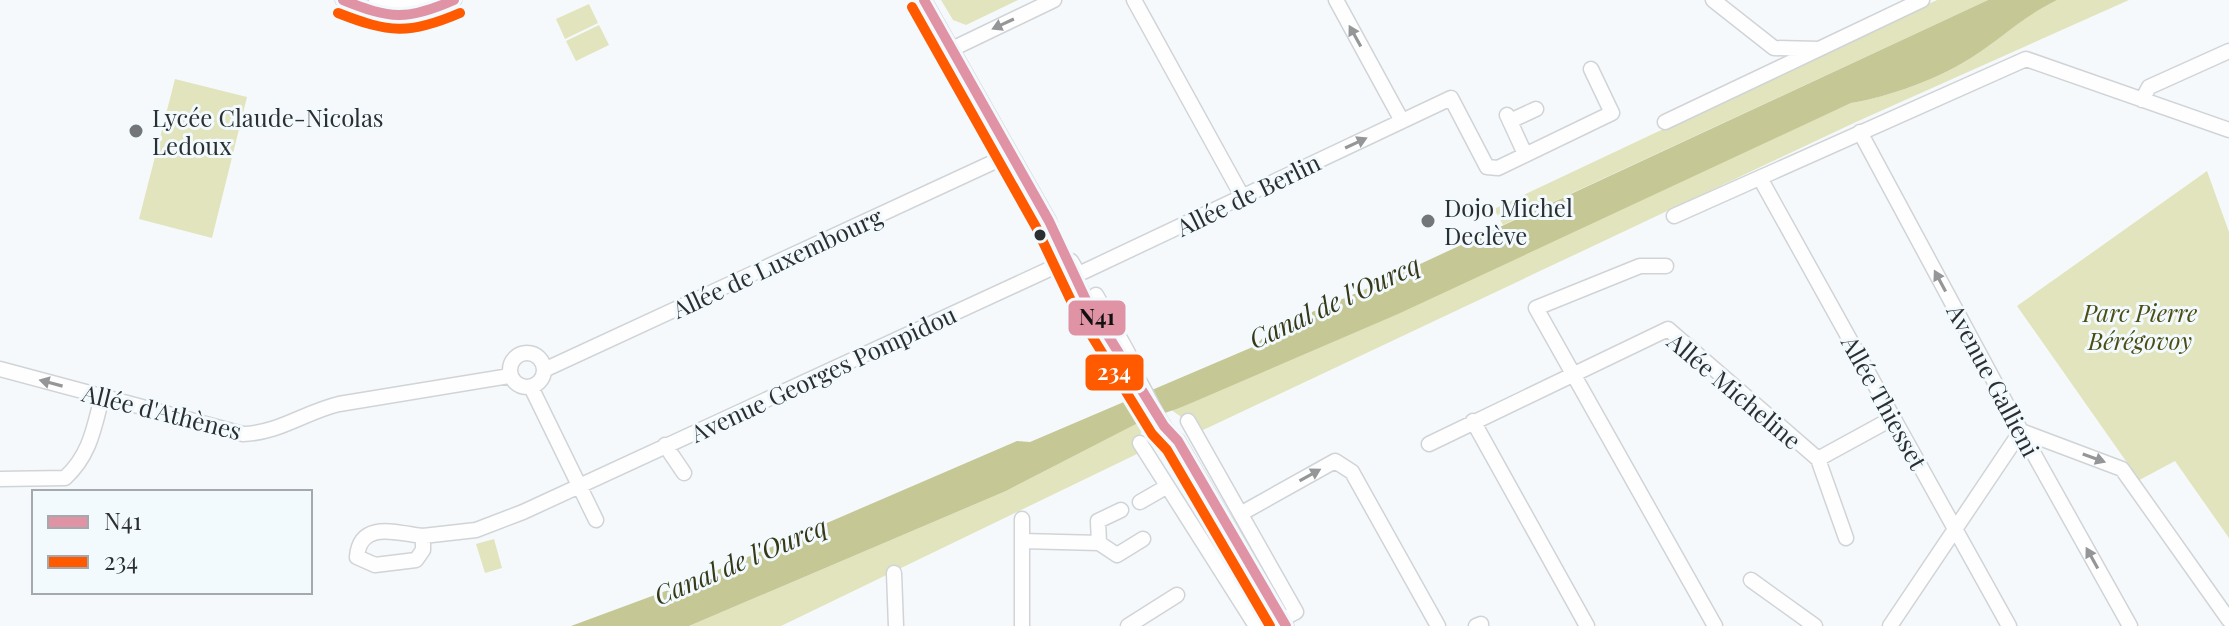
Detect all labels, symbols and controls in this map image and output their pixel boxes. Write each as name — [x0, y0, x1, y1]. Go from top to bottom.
one-way arrow — [991, 17, 1015, 31]
one-way arrow — [1349, 25, 1363, 47]
place label: Lycée Claude-Nicolas Ledoux — [152, 101, 384, 161]
marker: Lycée Claude-Nicolas Ledoux — [127, 122, 145, 140]
one-way arrow — [1344, 136, 1368, 149]
street label: Allée de Berlin — [1170, 145, 1325, 243]
place label: Dojo Michel Declève — [1444, 191, 1573, 251]
street label: Allée de Luxembourg — [666, 199, 888, 325]
marker: Dojo Michel Declève — [1419, 212, 1437, 230]
unlabelled marker — [1032, 227, 1048, 243]
water label: Canal de l'Ourcq — [1243, 246, 1425, 356]
one-way arrow — [1934, 270, 1948, 292]
park label: Parc Pierre Bérégovoy — [2082, 296, 2197, 356]
street label: Avenue Georges Pompidou — [684, 297, 961, 449]
street label: Avenue Gallieni — [1940, 297, 2048, 462]
line badge: N41 — [1067, 299, 1127, 337]
text: N41 — [1079, 301, 1115, 331]
street label: Allée Micheline — [1661, 324, 1809, 455]
street label: Allée Thiesset — [1835, 328, 1935, 475]
line badge: 234 — [1084, 353, 1145, 392]
text: 234 — [1097, 356, 1131, 386]
street label: Allée d'Athènes — [78, 375, 245, 446]
one-way arrow — [39, 376, 64, 388]
one-way arrow — [2082, 453, 2106, 465]
one-way arrow — [1299, 468, 1321, 482]
legend — [32, 490, 312, 594]
text: N41 — [104, 504, 142, 536]
water label: Canal de l'Ourcq — [648, 508, 832, 612]
text: 234 — [104, 544, 138, 576]
one-way arrow — [2085, 547, 2099, 569]

